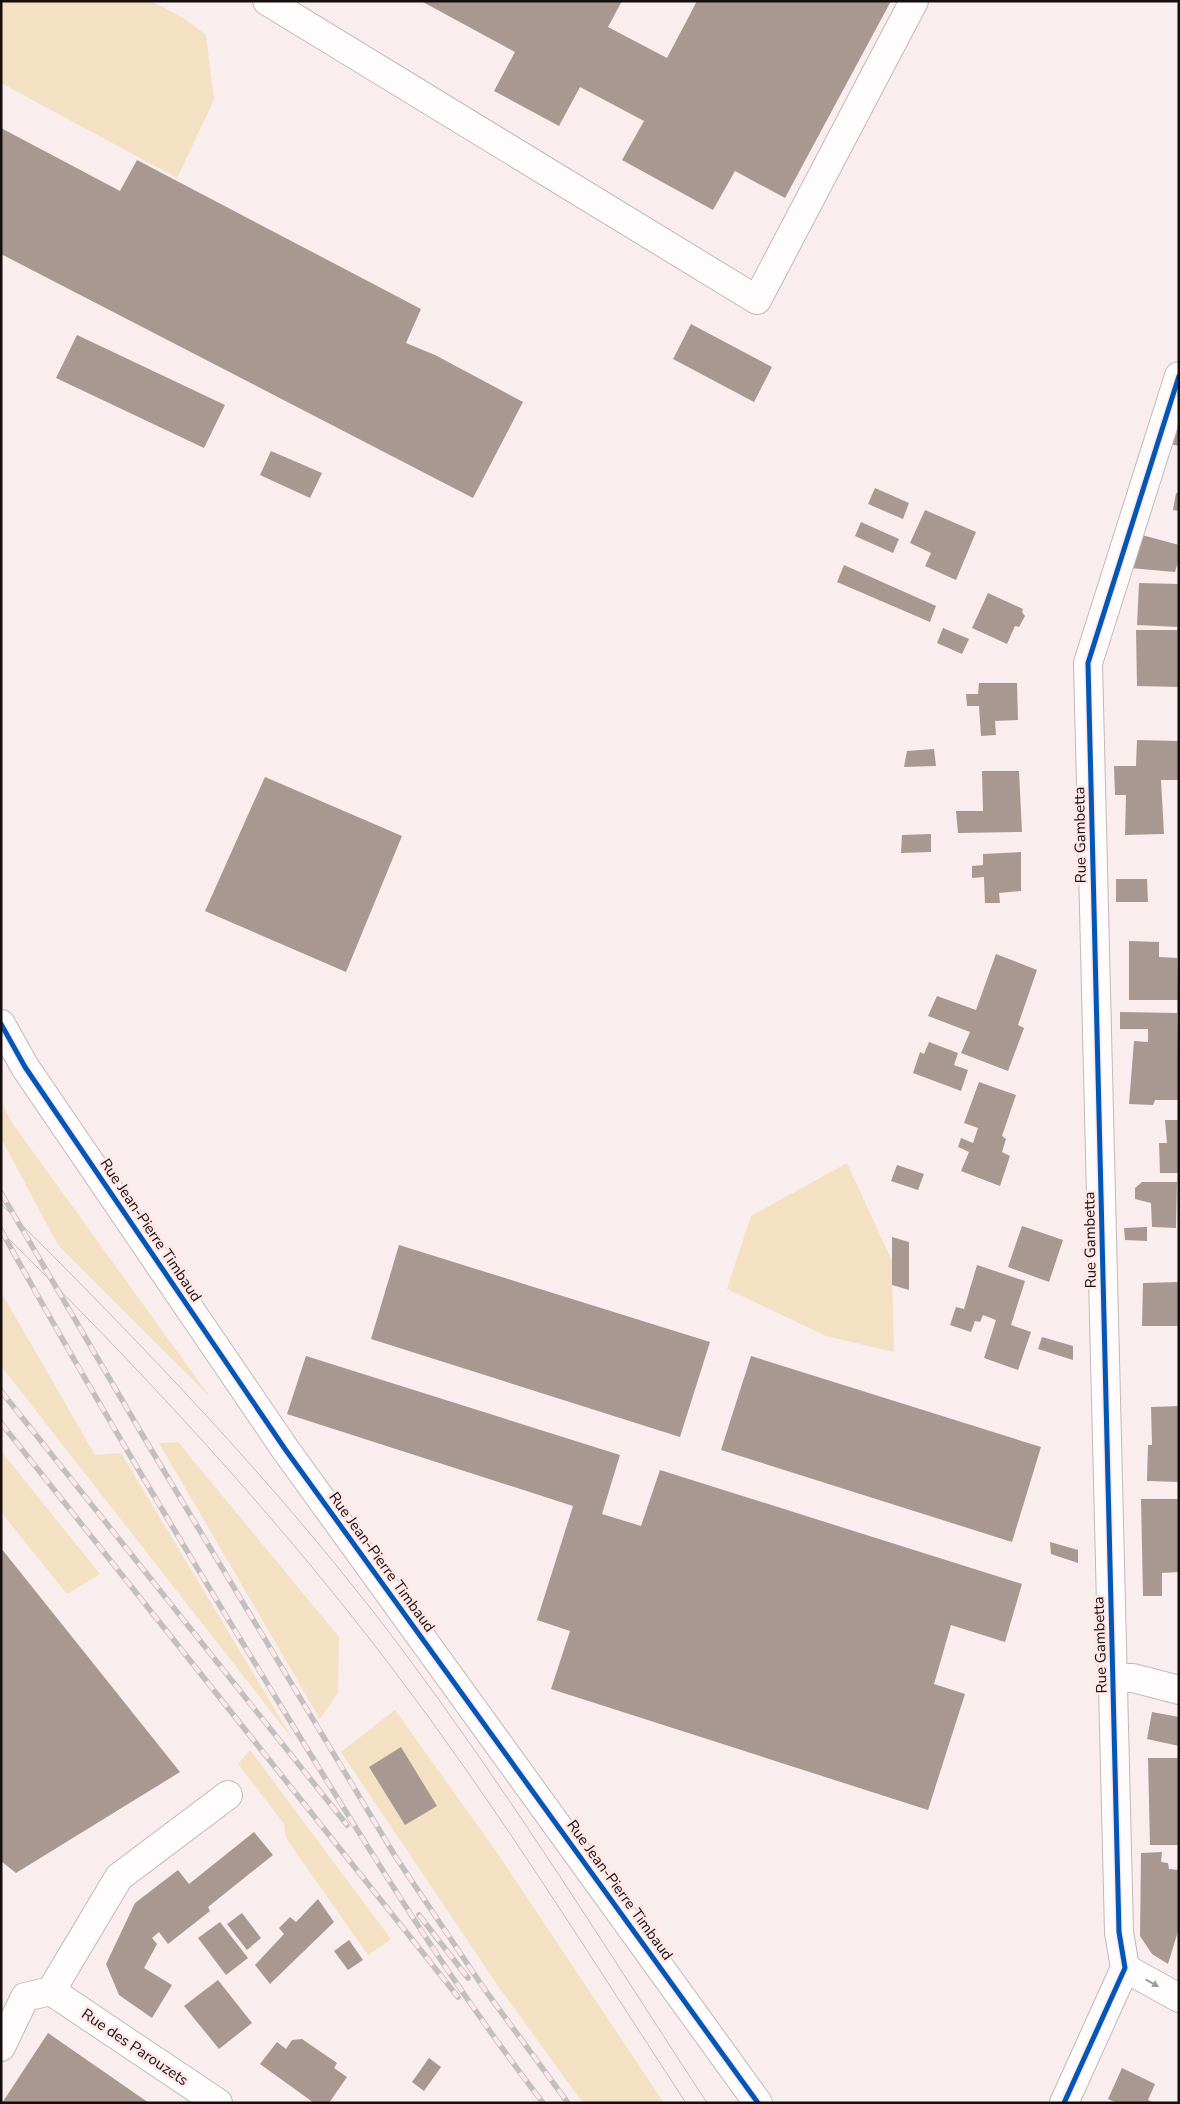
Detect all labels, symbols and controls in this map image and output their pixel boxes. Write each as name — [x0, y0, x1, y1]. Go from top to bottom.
street label: Rue Gambetta — [1069, 786, 1091, 884]
street label: Rue Jean-Pierre Timbaud — [96, 1155, 206, 1305]
street label: Rue Gambetta — [1079, 1191, 1101, 1289]
street label: Rue Jean-Pierre Timbaud — [324, 1488, 440, 1636]
street label: Rue Gambetta — [1088, 1596, 1112, 1694]
street label: Rue Jean-Pierre Timbaud — [562, 1816, 678, 1964]
one-way arrow — [1145, 1979, 1159, 1988]
street label: Rue des Parouzets — [78, 2004, 192, 2090]

